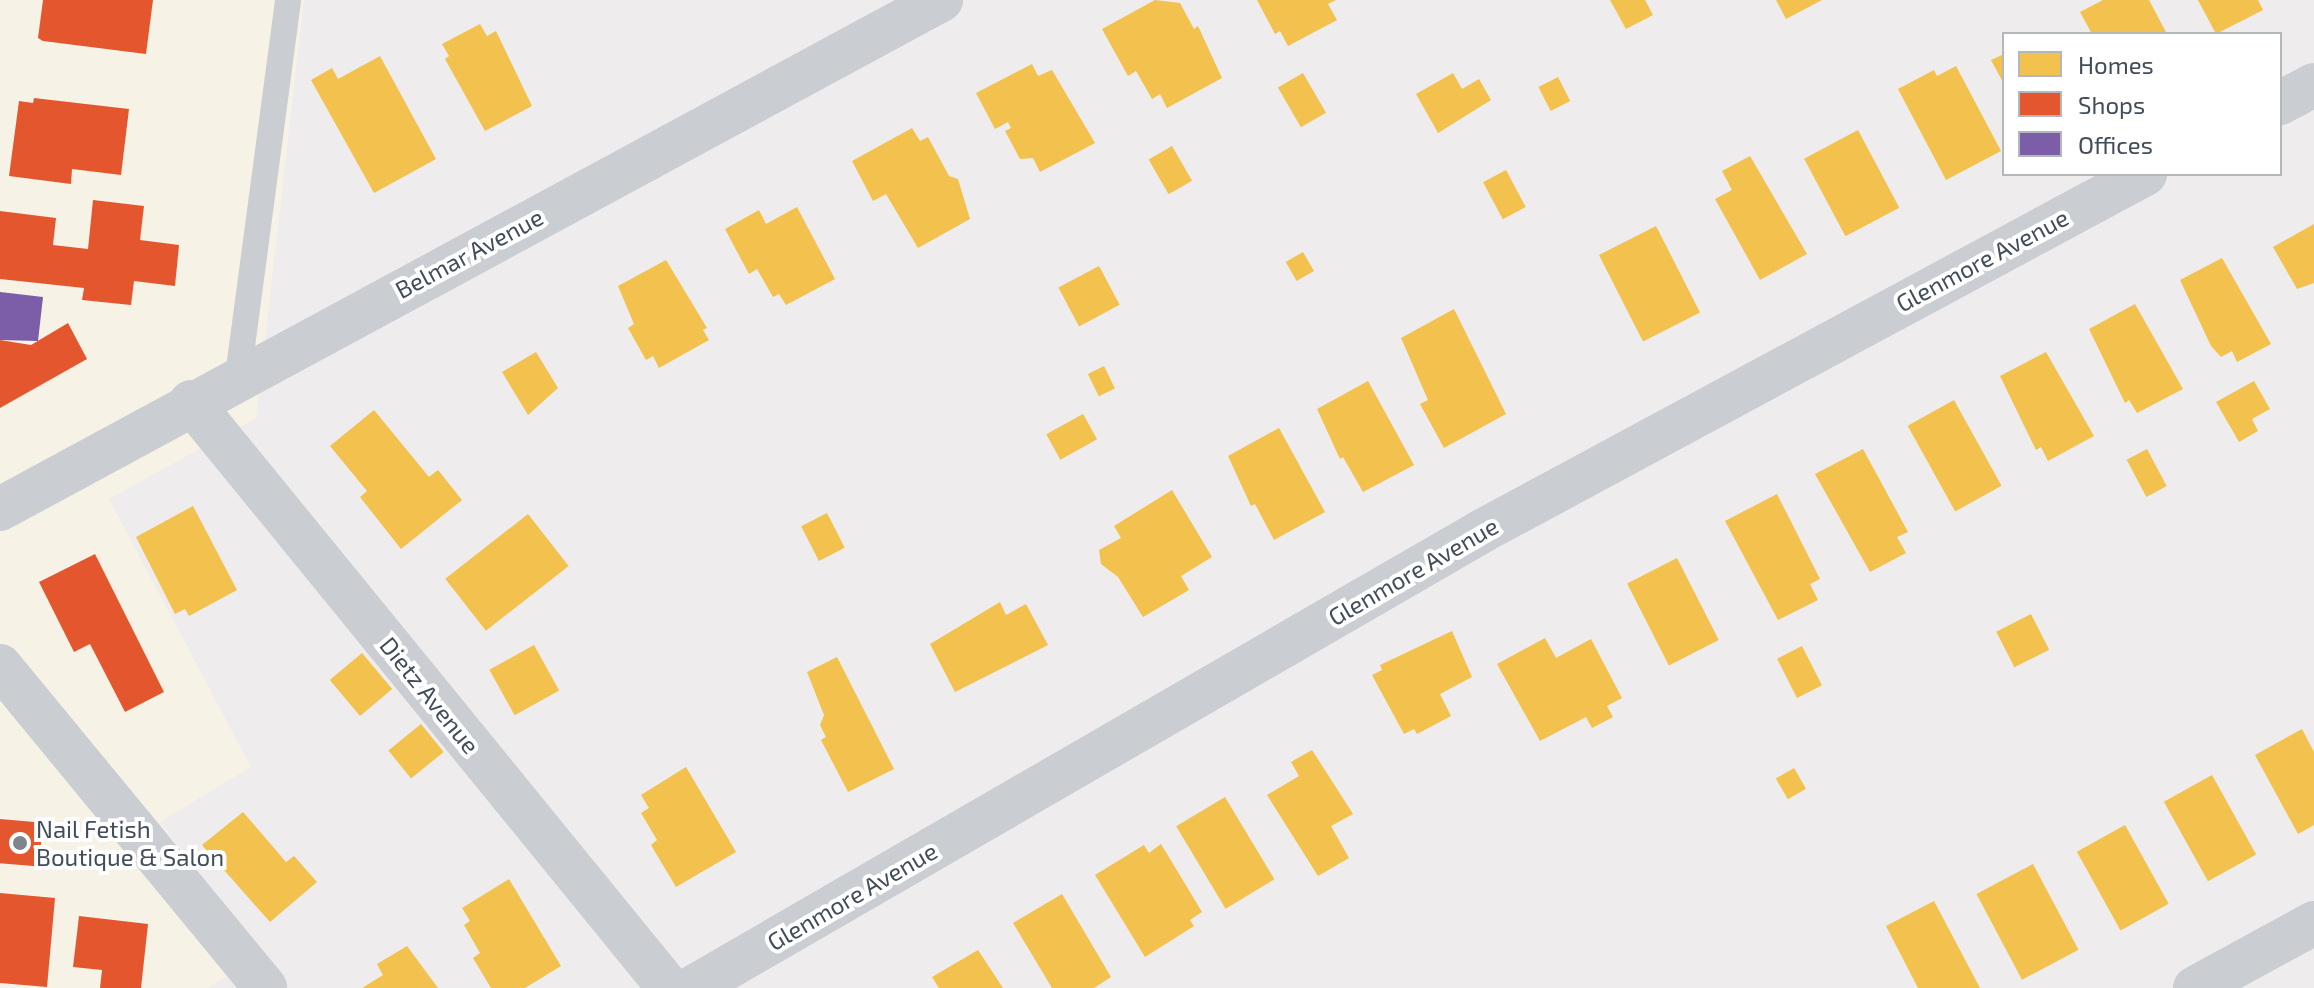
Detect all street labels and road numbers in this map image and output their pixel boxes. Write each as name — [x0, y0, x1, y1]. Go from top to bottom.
street label: Belmar Avenue — [390, 202, 548, 304]
street label: Glenmore Avenue — [1891, 202, 2073, 318]
street label: Glenmore Avenue — [1323, 511, 1503, 631]
street label: Dietz Avenue — [374, 631, 486, 759]
street label: Glenmore Avenue — [762, 836, 942, 956]

